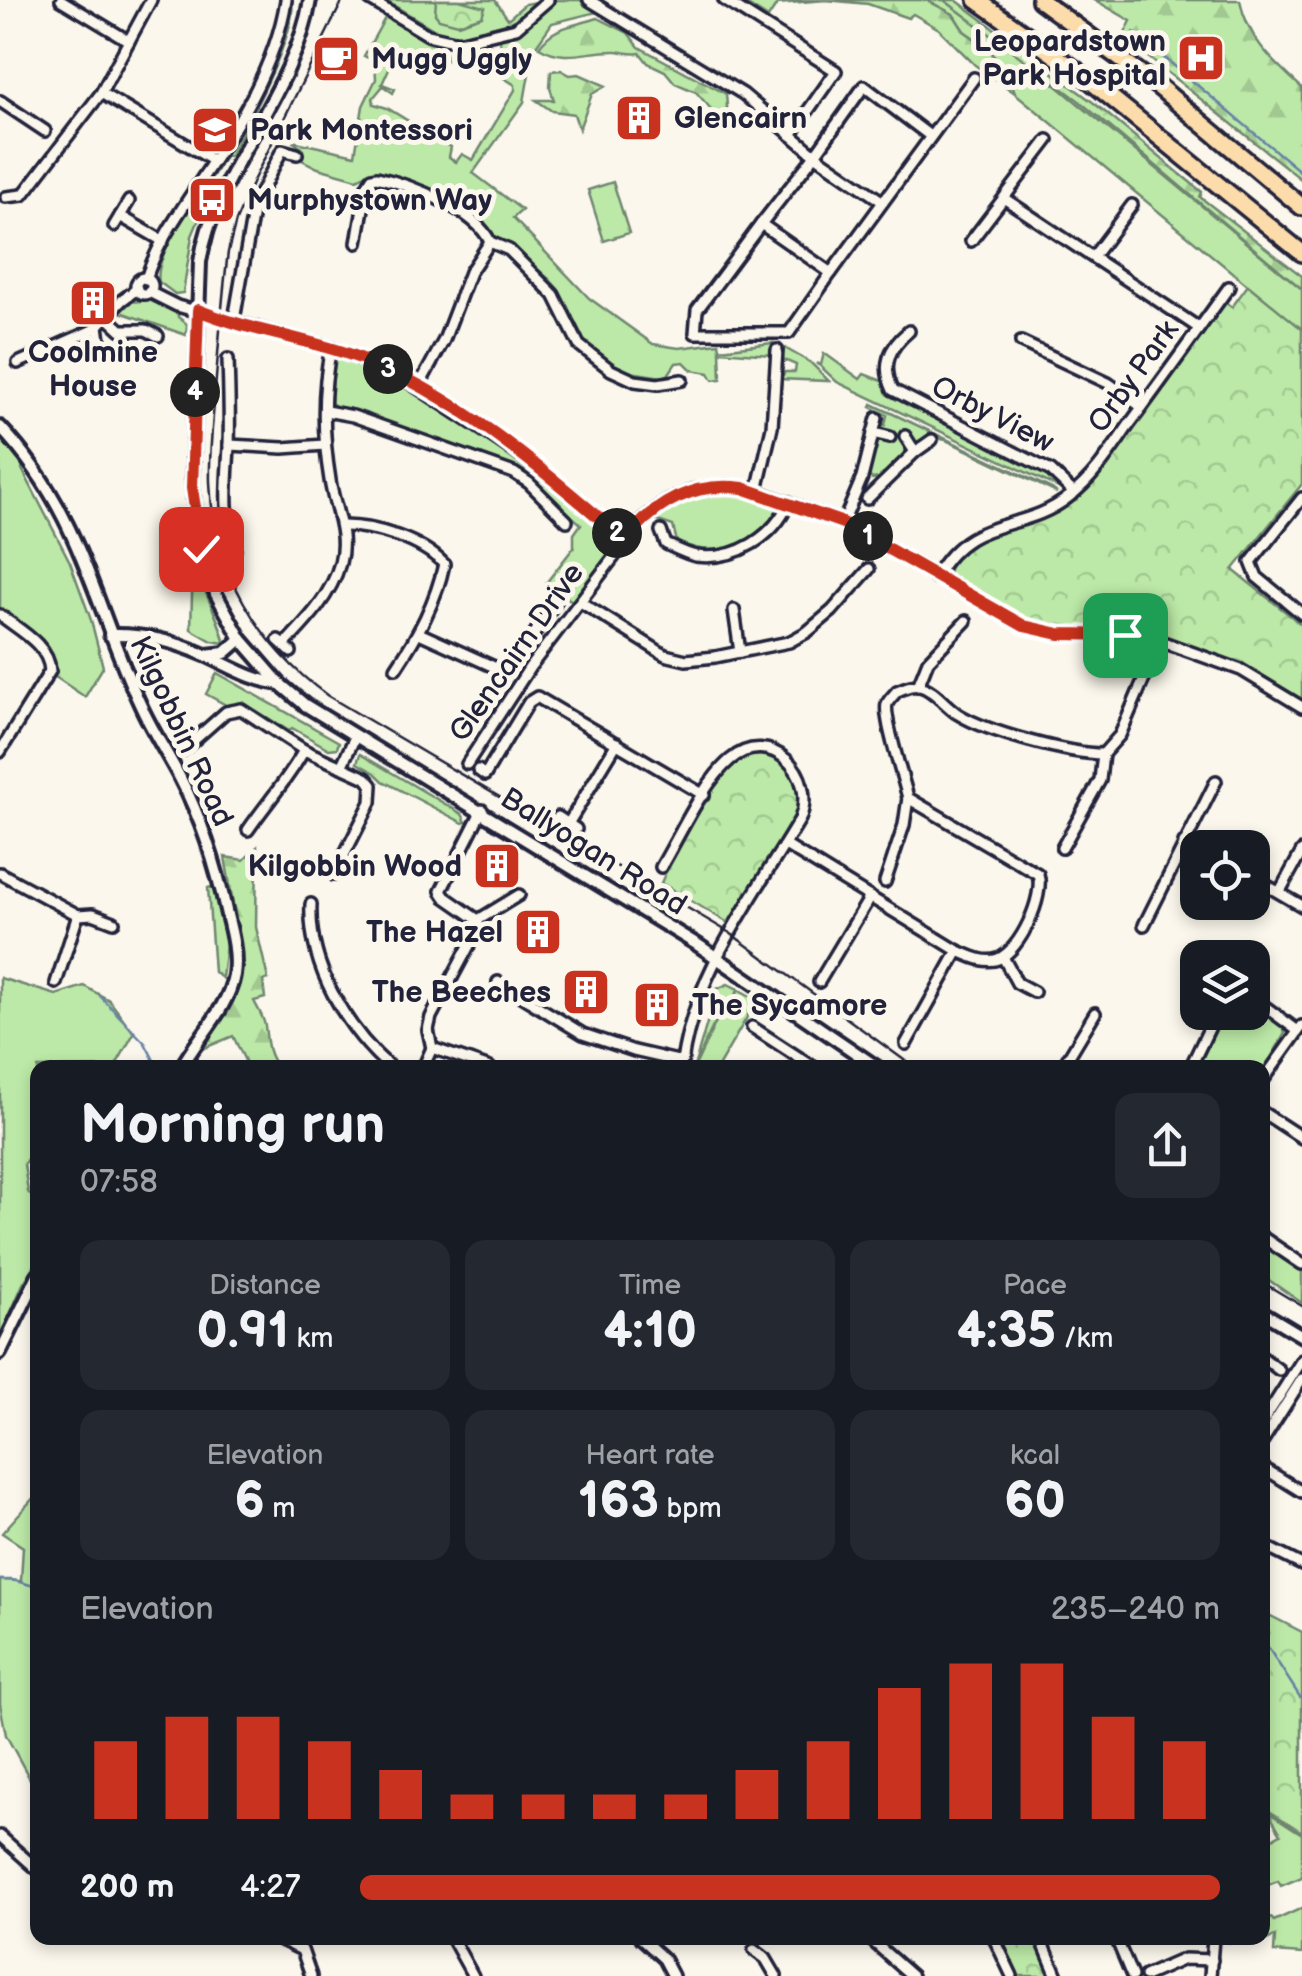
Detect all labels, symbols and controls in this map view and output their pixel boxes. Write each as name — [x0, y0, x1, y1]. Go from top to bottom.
place label: Leopardstown Park Hospital — [974, 24, 1166, 94]
hospital icon: Leopardstown Park Hospital — [1175, 32, 1227, 84]
cafe icon: Mugg Uggly — [310, 33, 362, 85]
place label: Mugg Uggly — [371, 42, 532, 78]
building icon: Glencairn — [613, 92, 665, 144]
place label: Glencairn — [674, 101, 807, 137]
school or university icon: Park Montessori — [189, 104, 241, 156]
place label: Park Montessori — [250, 113, 473, 149]
bus stop icon: Murphystown Way — [186, 174, 238, 226]
place label: Murphystown Way — [247, 183, 492, 219]
building icon: Coolmine House — [67, 277, 119, 329]
street label: Orby Park — [1081, 313, 1187, 440]
place label: Coolmine House — [28, 335, 158, 405]
pin: 3 — [363, 344, 413, 394]
text: 3 — [380, 352, 396, 385]
pin: 4 — [170, 367, 220, 417]
street label: Orby View — [925, 369, 1060, 461]
text: 4 — [187, 375, 203, 408]
pin — [159, 507, 244, 592]
pin: 2 — [592, 508, 642, 558]
pin: 1 — [843, 511, 893, 561]
text: 2 — [609, 516, 625, 549]
text: 1 — [862, 519, 874, 552]
icon: check — [174, 522, 229, 577]
street label: Glencairn Drive — [442, 556, 592, 749]
pin — [1083, 593, 1168, 678]
icon: arrive — [1098, 608, 1153, 663]
street label: Kilgobbin Road — [121, 631, 241, 832]
street label: Ballyogan Road — [494, 780, 693, 923]
map controls — [1180, 830, 1270, 1030]
button: locate — [1180, 830, 1270, 920]
building icon: Kilgobbin Wood — [471, 840, 523, 892]
place label: Kilgobbin Wood — [248, 849, 462, 885]
building icon: The Hazel — [512, 906, 564, 958]
place label: The Hazel — [366, 915, 503, 951]
button: layers — [1180, 940, 1270, 1030]
building icon: The Beeches — [560, 966, 612, 1018]
place label: The Beeches — [372, 975, 551, 1011]
building icon: The Sycamore — [631, 979, 683, 1031]
place label: The Sycamore — [692, 988, 887, 1024]
text: Morning run — [80, 1092, 385, 1159]
button: share — [1115, 1093, 1220, 1198]
text: 07:58 — [80, 1163, 158, 1202]
text: Distance — [209, 1269, 321, 1302]
text: Time — [619, 1269, 681, 1302]
text: Pace — [1003, 1269, 1067, 1302]
text: 0.91 — [197, 1302, 289, 1362]
text: 4:10 — [603, 1302, 697, 1362]
text: 4:35 — [957, 1302, 1056, 1362]
text: km — [289, 1322, 333, 1355]
text: /km — [1056, 1322, 1113, 1355]
text: Elevation — [207, 1439, 323, 1472]
text: Heart rate — [585, 1439, 715, 1472]
text: kcal — [1010, 1439, 1060, 1472]
text: 6 — [234, 1472, 265, 1532]
text: 163 — [578, 1472, 659, 1532]
text: 60 — [1004, 1472, 1066, 1532]
text: m — [265, 1492, 296, 1525]
text: bpm — [659, 1492, 722, 1525]
text: Elevation — [80, 1590, 213, 1629]
text: 235–240 m — [1051, 1590, 1220, 1629]
text: 200 m — [80, 1868, 174, 1907]
text: 4:27 — [240, 1868, 301, 1907]

